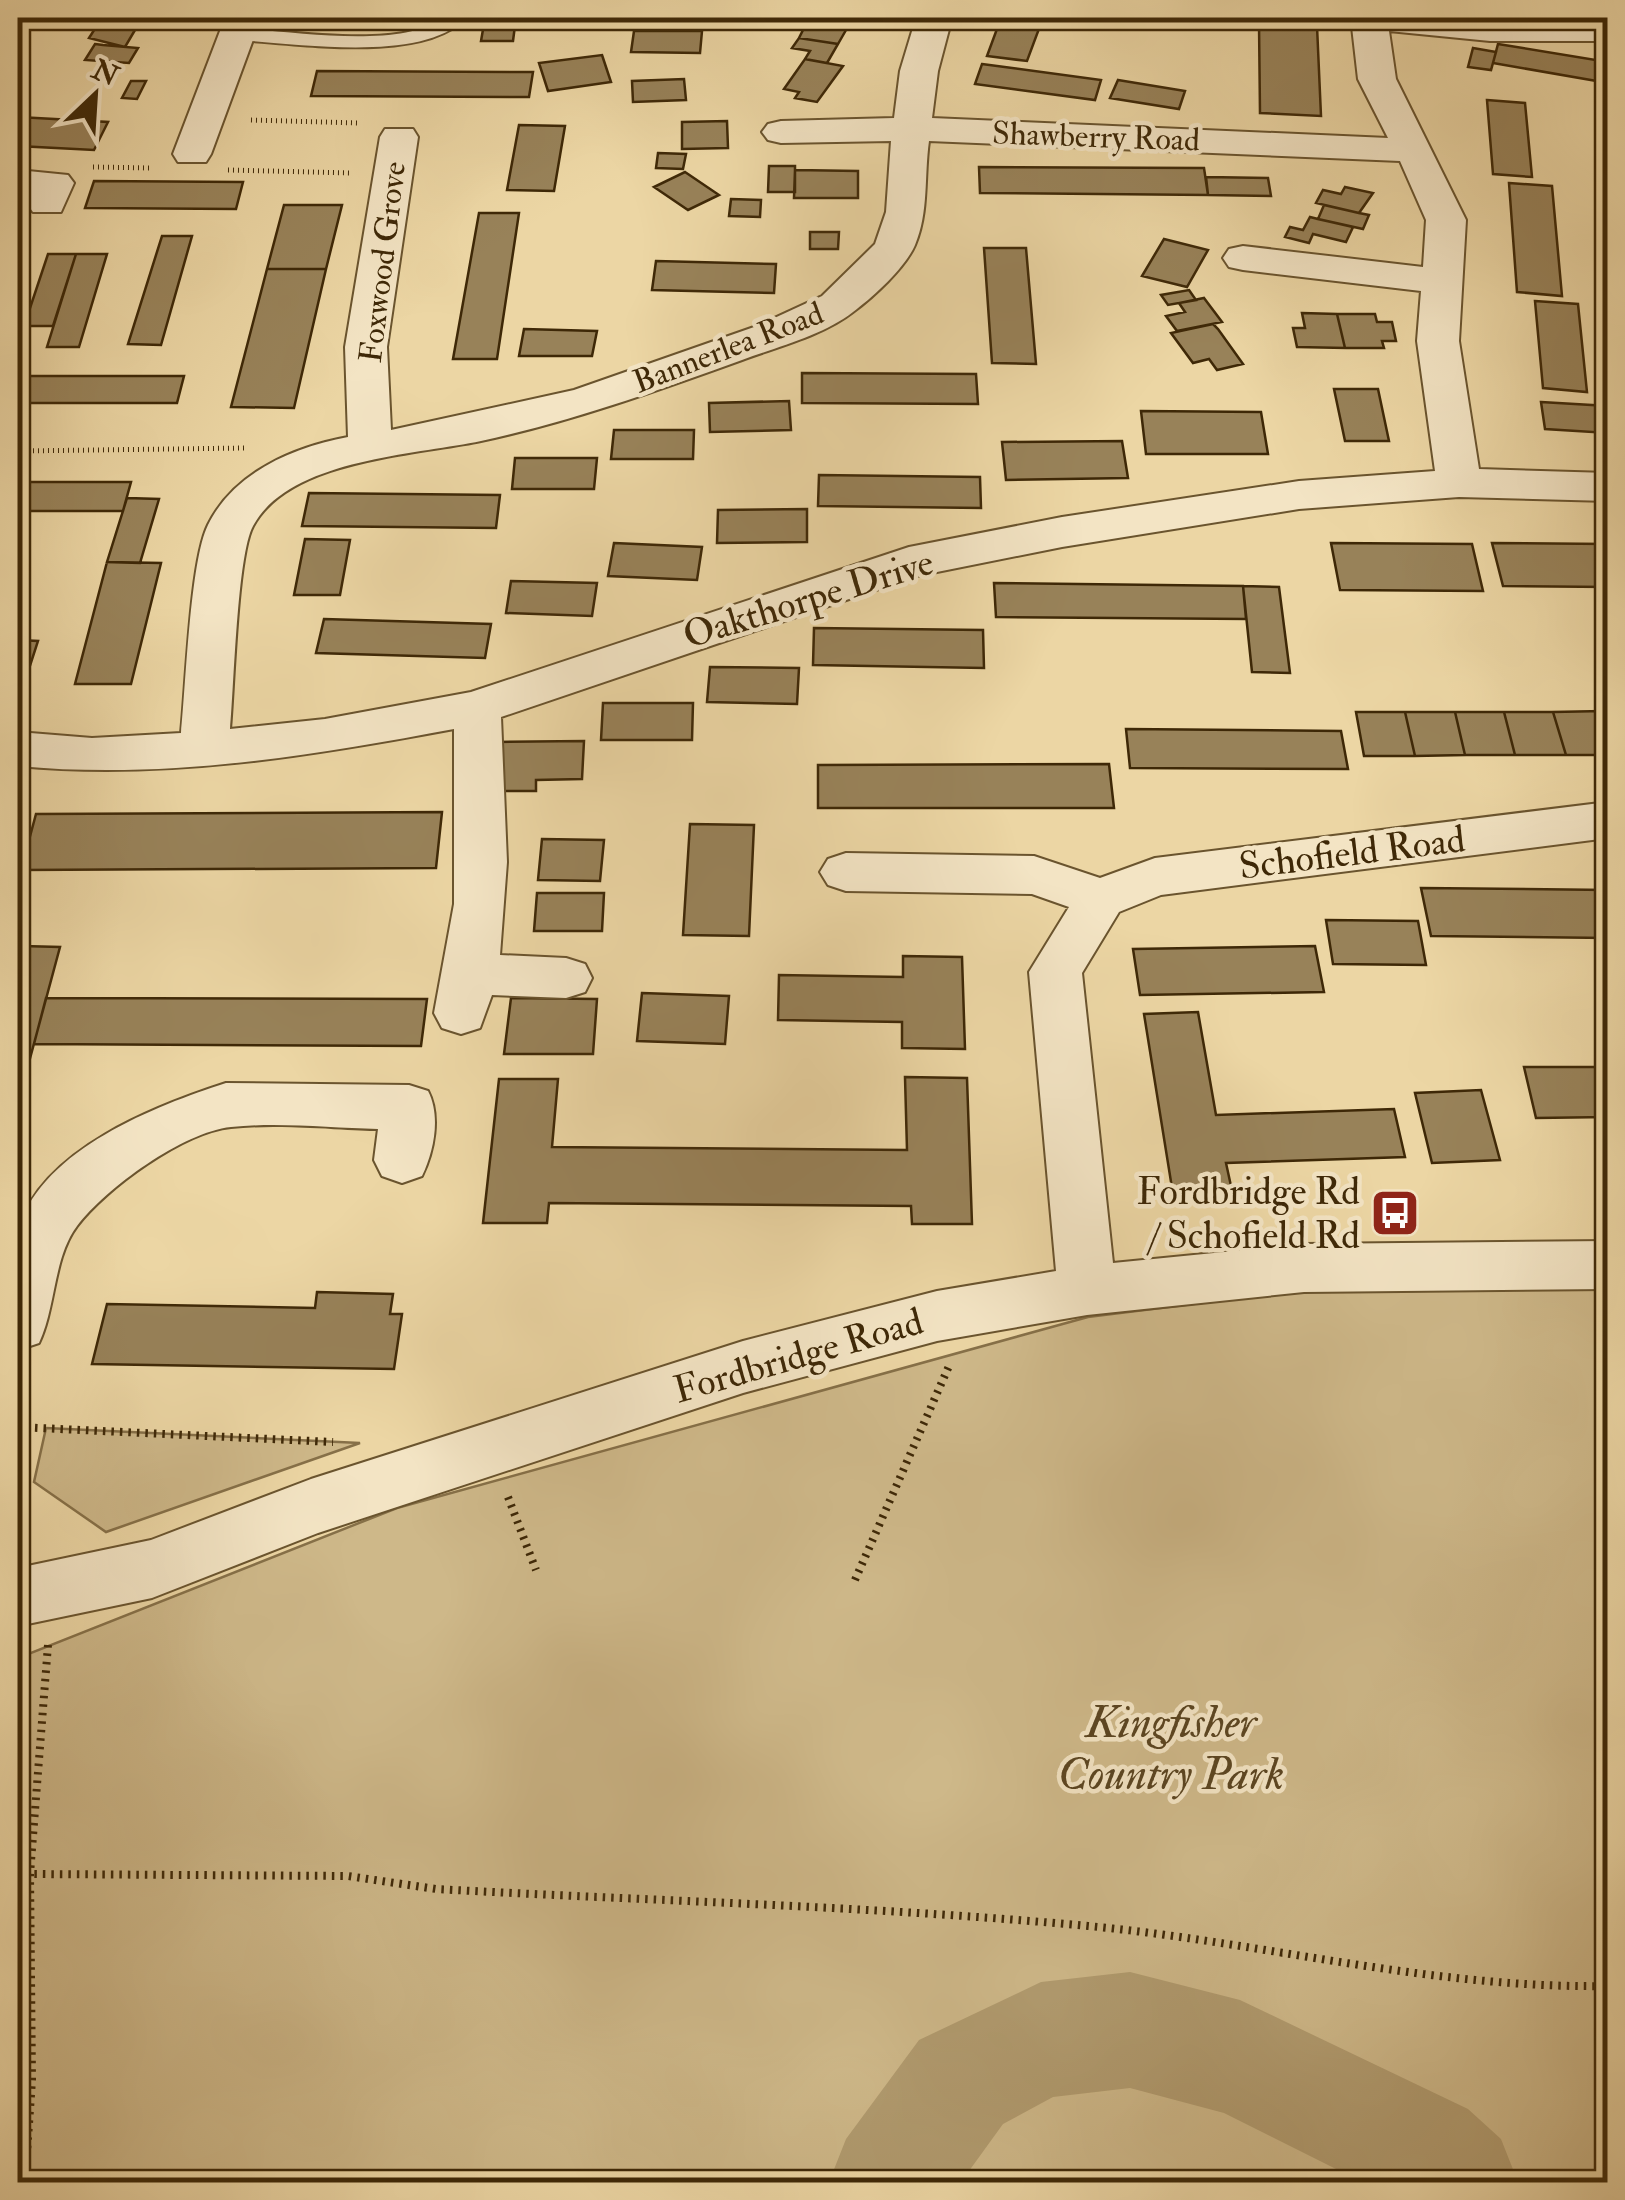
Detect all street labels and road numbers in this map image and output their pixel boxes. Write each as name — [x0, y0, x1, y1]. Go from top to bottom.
street label: Shawberry Road — [991, 113, 1201, 161]
street label: Foxwood Grove — [351, 159, 415, 365]
street label: Bannerlea Road — [628, 293, 829, 403]
street label: Oakthorpe Drive — [677, 538, 939, 660]
street label: Schofield Road — [1236, 815, 1468, 891]
street label: Fordbridge Road — [668, 1297, 929, 1414]

